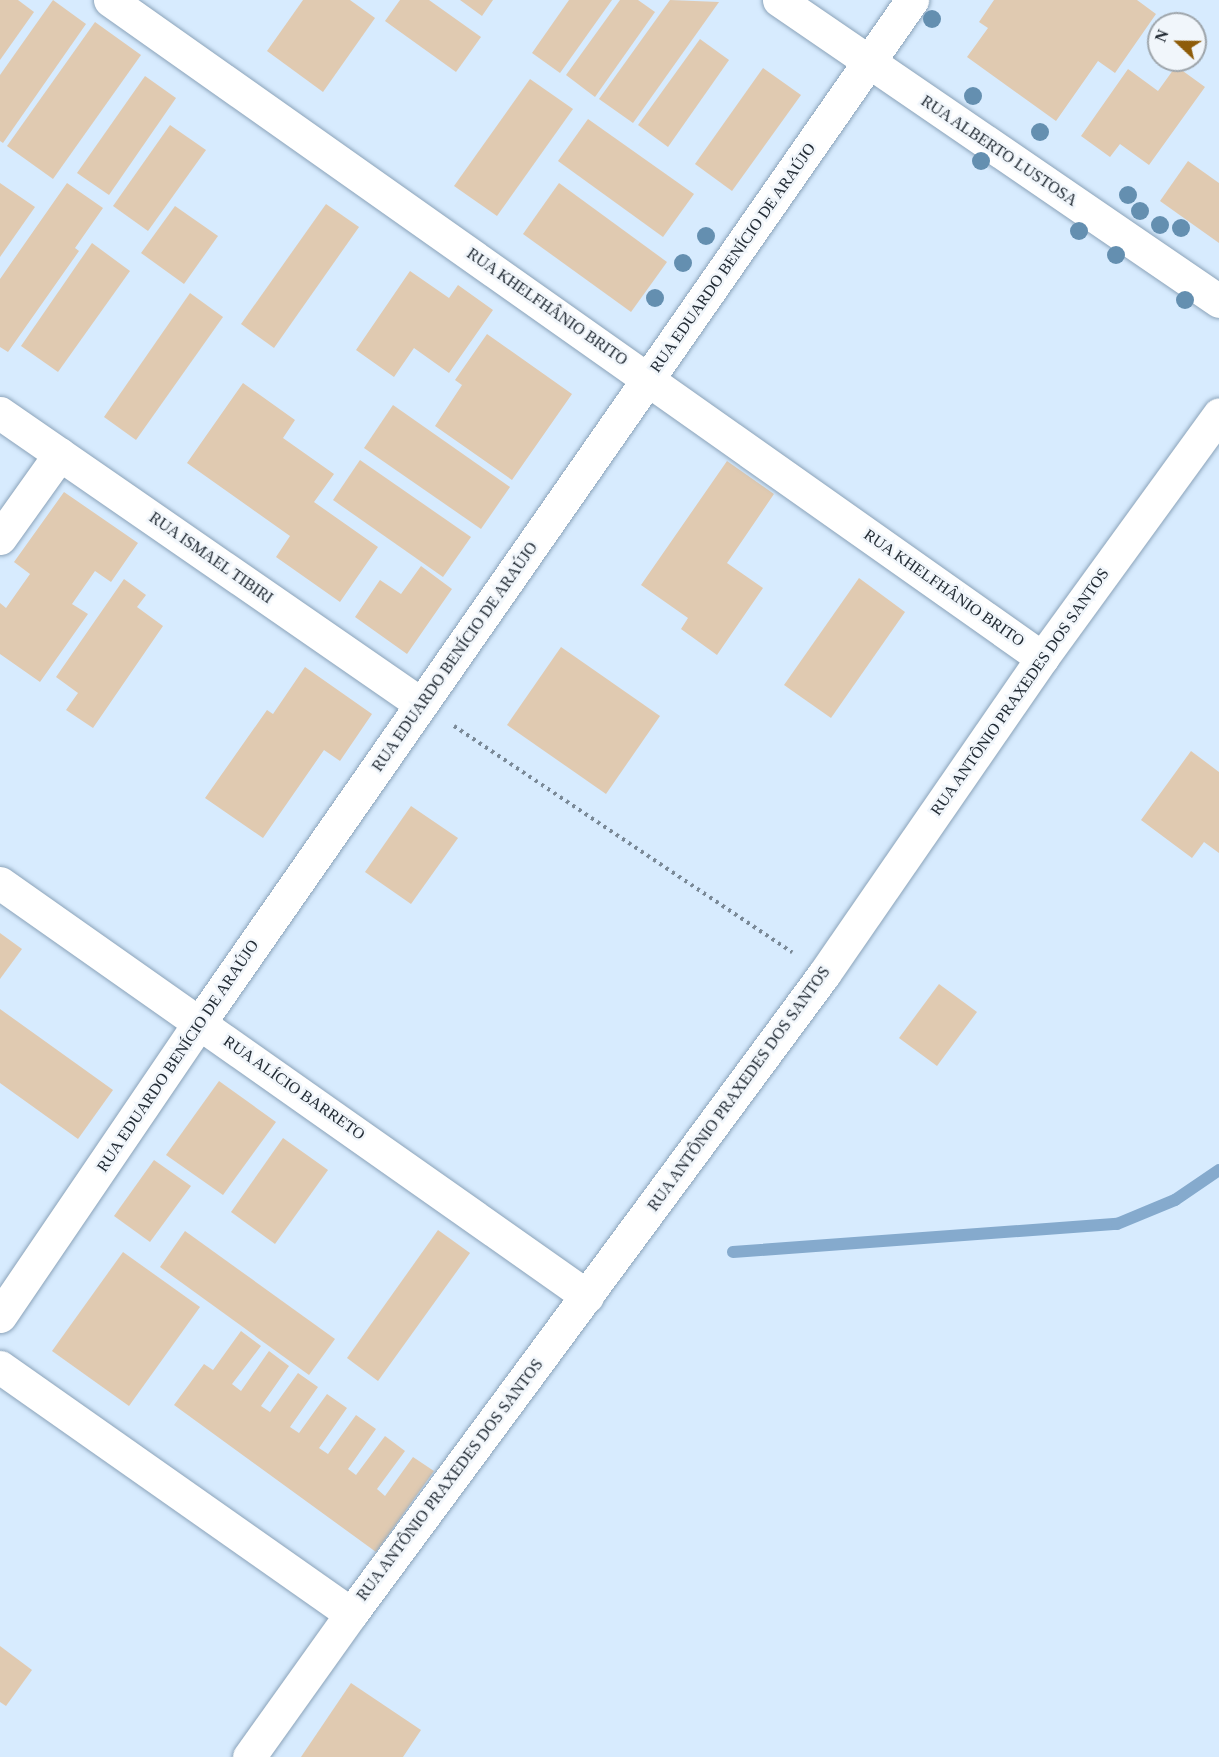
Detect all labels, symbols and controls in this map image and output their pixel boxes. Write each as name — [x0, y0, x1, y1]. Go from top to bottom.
north arrow — [1147, 12, 1207, 72]
text: N — [1152, 27, 1172, 44]
street label: RUA ALBERTO LUSTOSA — [917, 91, 1081, 211]
street label: RUA EDUARDO BENÍCIO DE ARAÚJO — [646, 139, 820, 377]
street label: RUA KHELFHÂNIO BRITO — [463, 244, 631, 370]
street label: RUA ISMAEL TIBIRI — [145, 508, 277, 608]
street label: RUA KHELFHÂNIO BRITO — [860, 525, 1028, 651]
street label: RUA EDUARDO BENÍCIO DE ARAÚJO — [368, 538, 542, 776]
street label: RUA ANTÔNIO PRAXEDES DOS SANTOS — [926, 564, 1114, 820]
street label: RUA EDUARDO BENÍCIO DE ARAÚJO — [93, 936, 263, 1176]
street label: RUA ANTÔNIO PRAXEDES DOS SANTOS — [643, 962, 835, 1216]
street label: RUA ALÍCIO BARRETO — [219, 1031, 369, 1145]
street label: RUA ANTÔNIO PRAXEDES DOS SANTOS — [352, 1355, 548, 1605]

